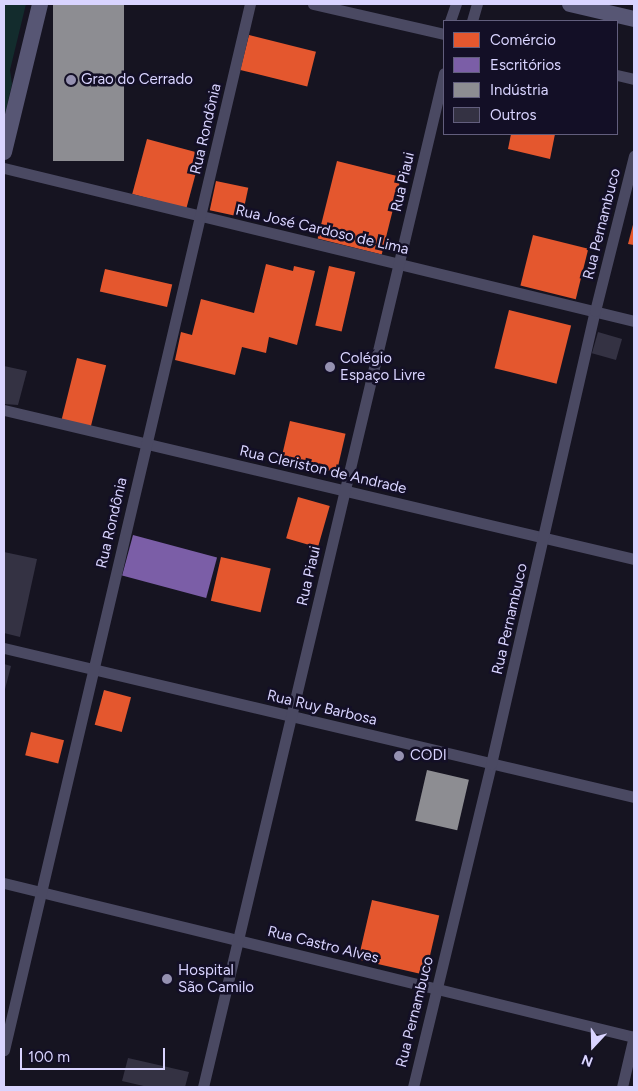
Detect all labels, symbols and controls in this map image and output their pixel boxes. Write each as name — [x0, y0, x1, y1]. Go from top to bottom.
legend — [443, 20, 618, 135]
text: Comércio — [490, 31, 556, 49]
text: Escritórios — [490, 56, 561, 74]
place label: Grao do Cerrado — [81, 71, 193, 89]
marker: Grao do Cerrado — [65, 74, 77, 86]
text: Indústria — [490, 81, 548, 99]
street label: Rua Rondônia — [187, 82, 225, 176]
text: Outros — [490, 106, 536, 124]
street label: Rua Piaui — [387, 150, 419, 214]
street label: Rua Pernambuco — [580, 167, 624, 281]
street label: Rua José Cardoso de Lima — [234, 201, 410, 259]
place label: Colégio Espaço Livre — [340, 349, 425, 384]
marker: Colégio Espaço Livre — [324, 361, 336, 373]
street label: Rua Cleriston de Andrade — [238, 442, 408, 498]
street label: Rua Rondônia — [93, 476, 131, 570]
street label: Rua Piaui — [293, 544, 325, 608]
street label: Rua Pernambuco — [488, 562, 532, 676]
street label: Rua Ruy Barbosa — [265, 687, 379, 729]
place label: CODI — [410, 747, 447, 765]
marker: CODI — [392, 749, 406, 763]
street label: Rua Castro Alves — [266, 922, 380, 968]
street label: Rua Pernambuco — [393, 955, 437, 1069]
place label: Hospital São Camilo — [178, 961, 254, 996]
marker: Hospital São Camilo — [160, 972, 174, 986]
north arrow — [568, 1021, 618, 1071]
scale bar — [22, 1038, 168, 1070]
text: 100 m — [28, 1048, 70, 1066]
text: N — [579, 1051, 596, 1070]

